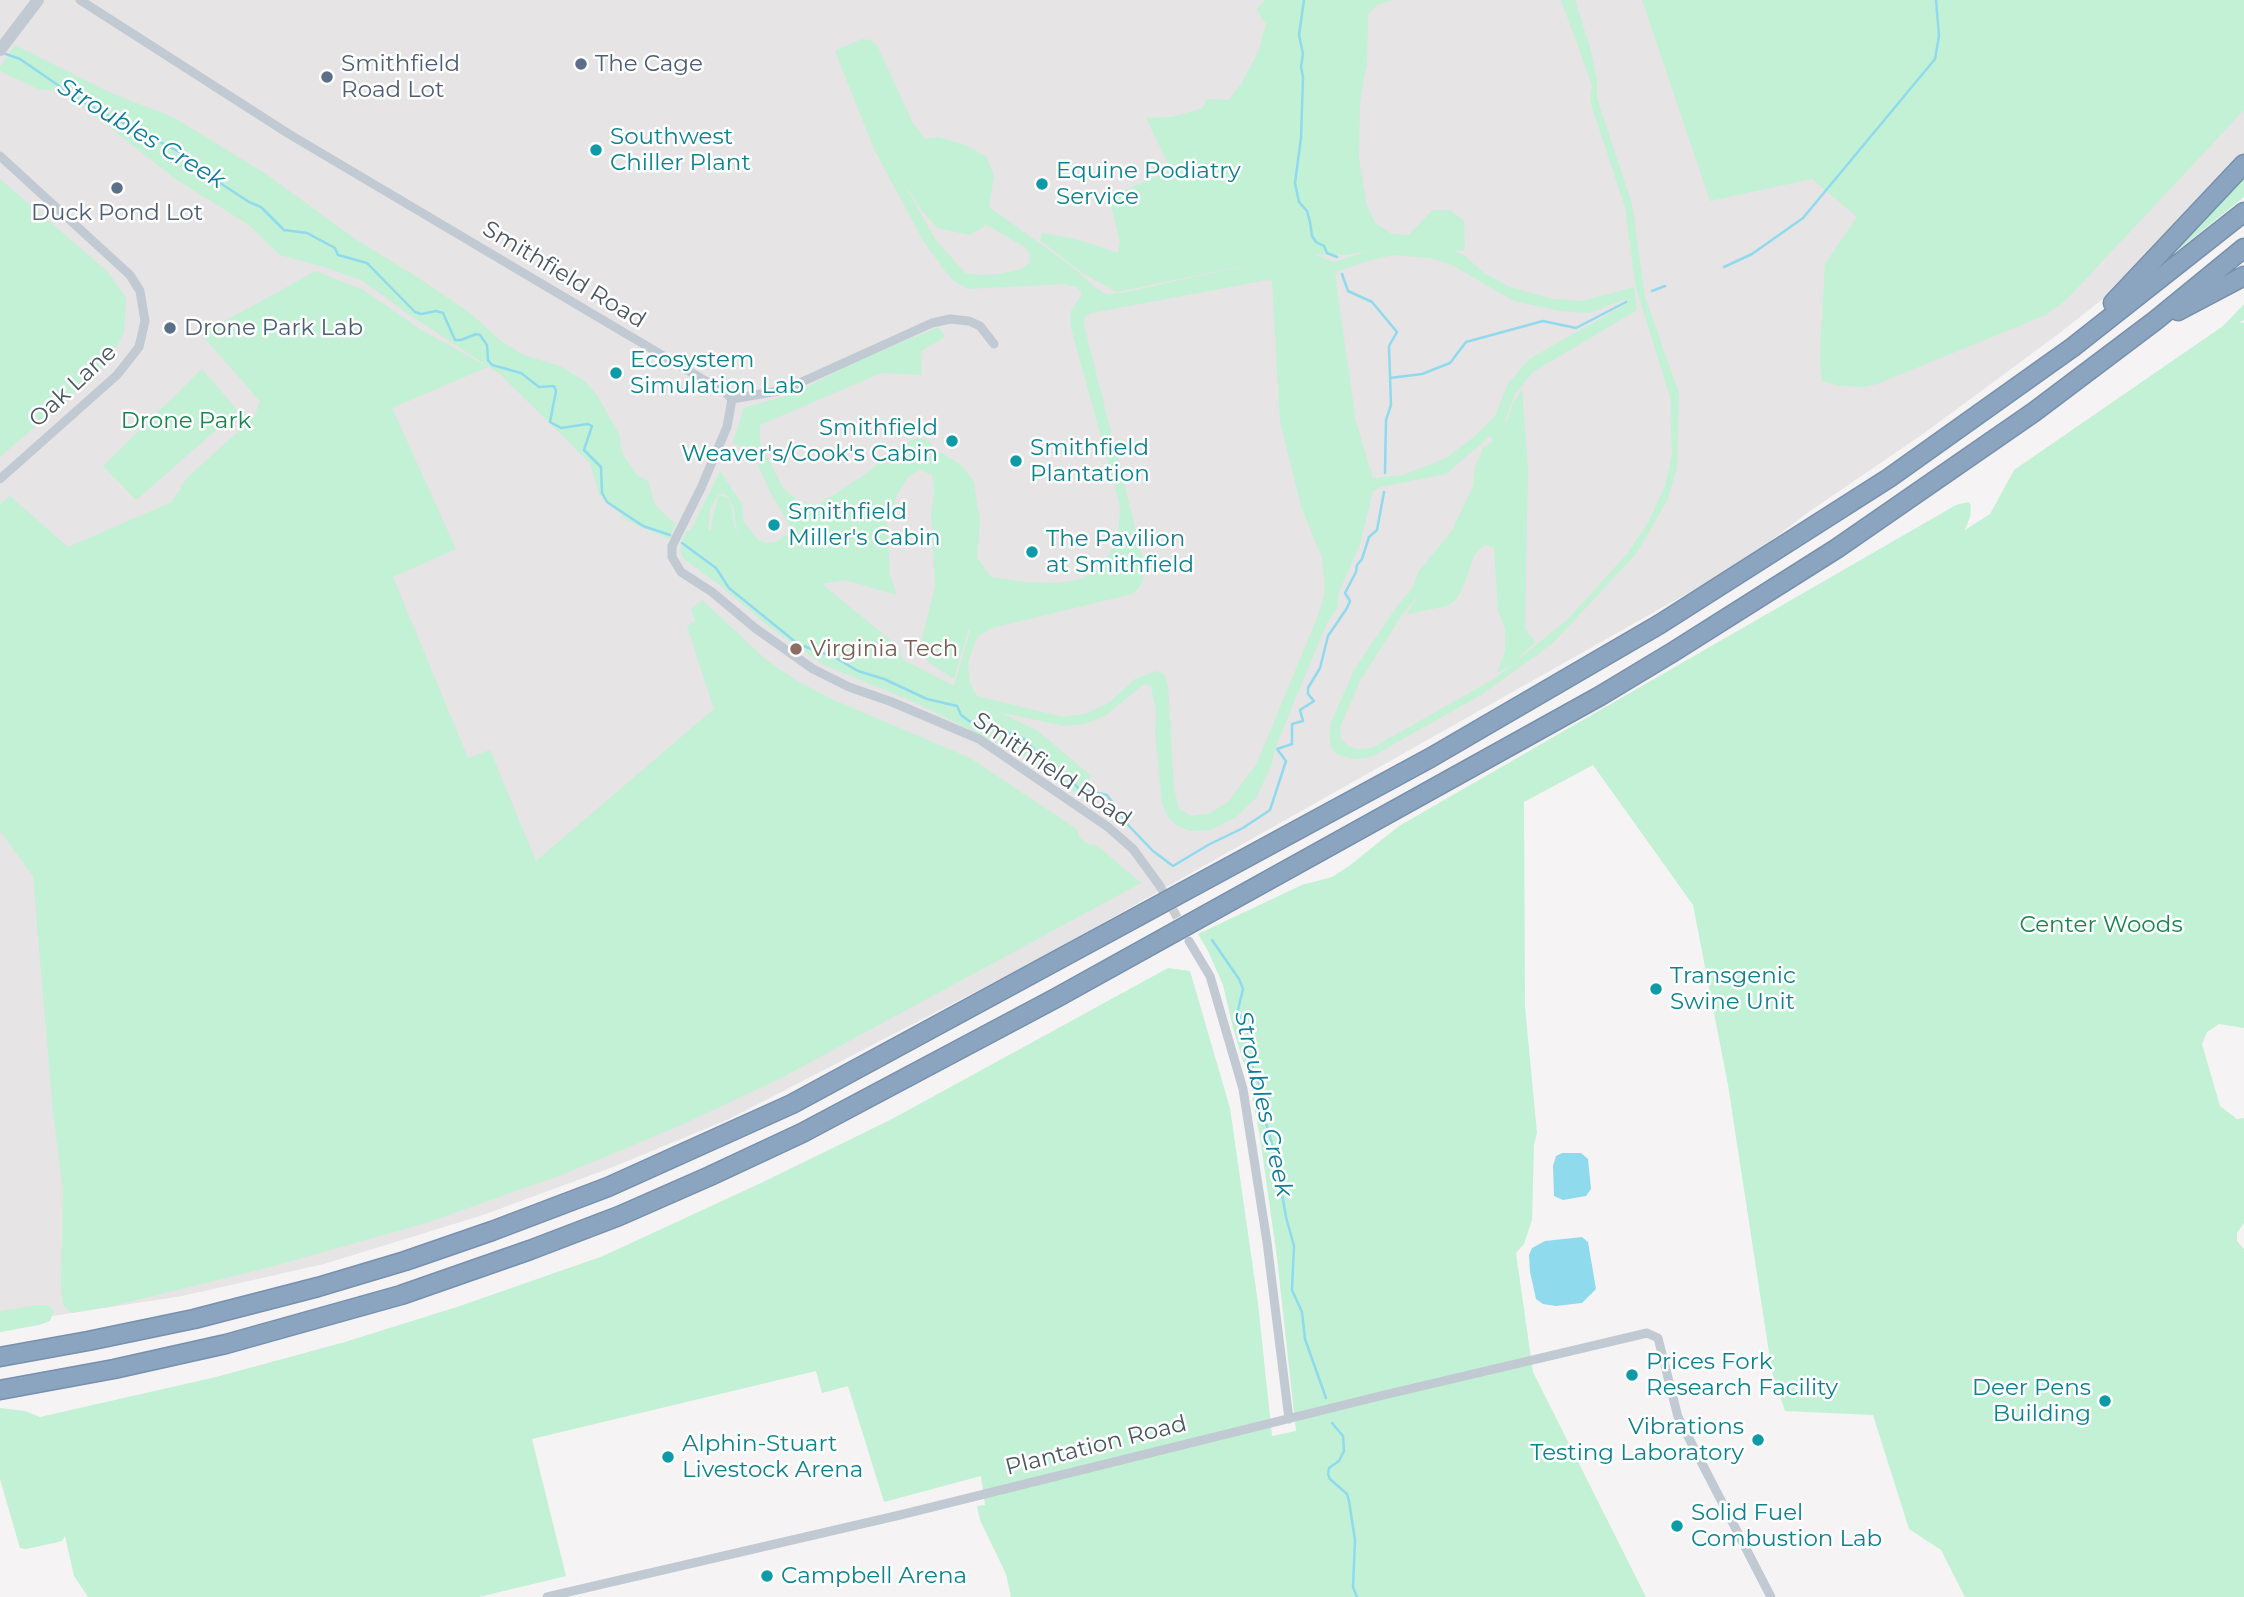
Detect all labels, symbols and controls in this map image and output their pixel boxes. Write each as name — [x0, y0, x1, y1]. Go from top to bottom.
place label: Smithfield Road Lot — [341, 50, 460, 104]
place label: The Cage — [595, 50, 703, 78]
marker: The Cage — [573, 56, 589, 72]
marker: Smithfield Road Lot — [319, 69, 335, 85]
water label: Stroubles Creek — [52, 73, 230, 195]
place label: Southwest Chiller Plant — [610, 123, 751, 177]
marker: Southwest Chiller Plant — [588, 142, 604, 158]
place label: Equine Podiatry Service — [1056, 157, 1241, 211]
marker: Equine Podiatry Service — [1034, 176, 1050, 192]
marker: Duck Pond Lot — [109, 180, 125, 196]
place label: Duck Pond Lot — [31, 199, 203, 227]
street label: Smithfield Road — [477, 215, 651, 335]
place label: Drone Park Lab — [184, 314, 363, 342]
marker: Drone Park Lab — [162, 320, 178, 336]
street label: Oak Lane — [24, 339, 122, 433]
place label: Ecosystem Simulation Lab — [630, 346, 804, 400]
marker: Ecosystem Simulation Lab — [608, 365, 624, 381]
park label: Drone Park — [121, 407, 251, 435]
place label: Smithfield Weaver's/Cook's Cabin — [681, 414, 938, 468]
marker: Smithfield Weaver's/Cook's Cabin — [944, 433, 960, 449]
place label: Smithfield Plantation — [1030, 434, 1150, 488]
marker: Smithfield Plantation — [1008, 453, 1024, 469]
place label: Smithfield Miller's Cabin — [788, 498, 941, 552]
marker: Smithfield Miller's Cabin — [766, 517, 782, 533]
place label: The Pavilion at Smithfield — [1046, 525, 1194, 579]
marker: The Pavilion at Smithfield — [1024, 544, 1040, 560]
place label: Virginia Tech — [810, 635, 958, 663]
marker: Virginia Tech — [788, 641, 804, 657]
street label: Smithfield Road — [967, 707, 1137, 833]
park label: Center Woods — [2019, 911, 2183, 939]
place label: Transgenic Swine Unit — [1670, 962, 1796, 1016]
marker: Transgenic Swine Unit — [1648, 981, 1664, 997]
water label: Stroubles Creek — [1228, 1008, 1298, 1200]
place label: Prices Fork Research Facility — [1646, 1348, 1838, 1402]
marker: Prices Fork Research Facility — [1624, 1367, 1640, 1383]
place label: Deer Pens Building — [1972, 1374, 2091, 1428]
marker: Deer Pens Building — [2097, 1393, 2113, 1409]
street label: Plantation Road — [1002, 1410, 1190, 1482]
place label: Vibrations Testing Laboratory — [1530, 1413, 1744, 1467]
place label: Alphin-Stuart Livestock Arena — [682, 1430, 863, 1484]
marker: Vibrations Testing Laboratory — [1750, 1432, 1766, 1448]
marker: Alphin-Stuart Livestock Arena — [660, 1449, 676, 1465]
place label: Solid Fuel Combustion Lab — [1691, 1499, 1882, 1553]
marker: Solid Fuel Combustion Lab — [1669, 1518, 1685, 1534]
place label: Campbell Arena — [781, 1562, 967, 1590]
marker: Campbell Arena — [759, 1568, 775, 1584]

